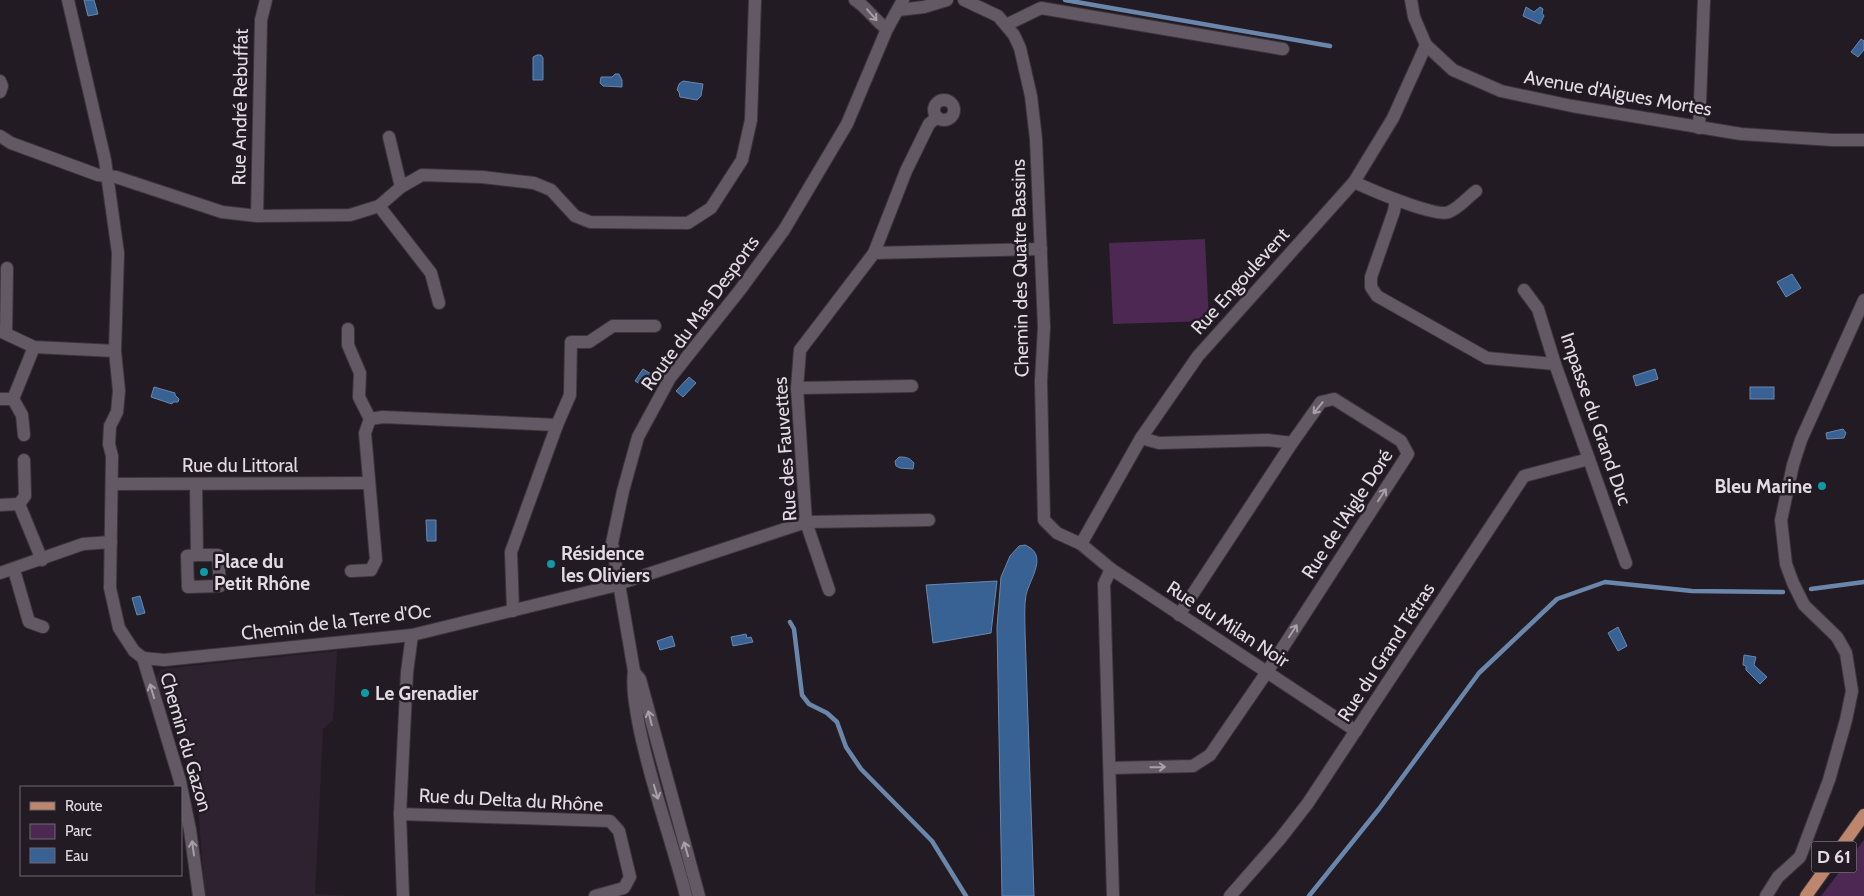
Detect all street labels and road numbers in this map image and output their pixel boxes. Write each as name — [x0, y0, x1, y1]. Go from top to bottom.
street label: Rue André Rebuffat — [227, 28, 253, 186]
street label: Avenue d'Aigues Mortes — [1522, 65, 1714, 121]
street label: Chemin des Quatre Bassins — [1007, 159, 1033, 377]
street label: Rue Engoulevent — [1186, 222, 1294, 339]
street label: Route du Mas Desports — [636, 231, 764, 395]
street label: Impasse du Grand Duc — [1556, 330, 1636, 509]
street label: Rue des Fauvettes — [768, 376, 802, 522]
street label: Rue de l'Aigle Doré — [1297, 445, 1398, 583]
street label: Rue du Littoral — [182, 454, 299, 477]
street label: Rue du Milan Noir — [1162, 576, 1294, 672]
street label: Rue du Grand Tétras — [1333, 578, 1439, 726]
street label: Chemin de la Terre d'Oc — [240, 599, 432, 645]
street label: Chemin du Gazon — [155, 670, 217, 814]
street label: Rue du Delta du Rhône — [418, 784, 604, 816]
road number: D 61 — [1812, 842, 1856, 872]

